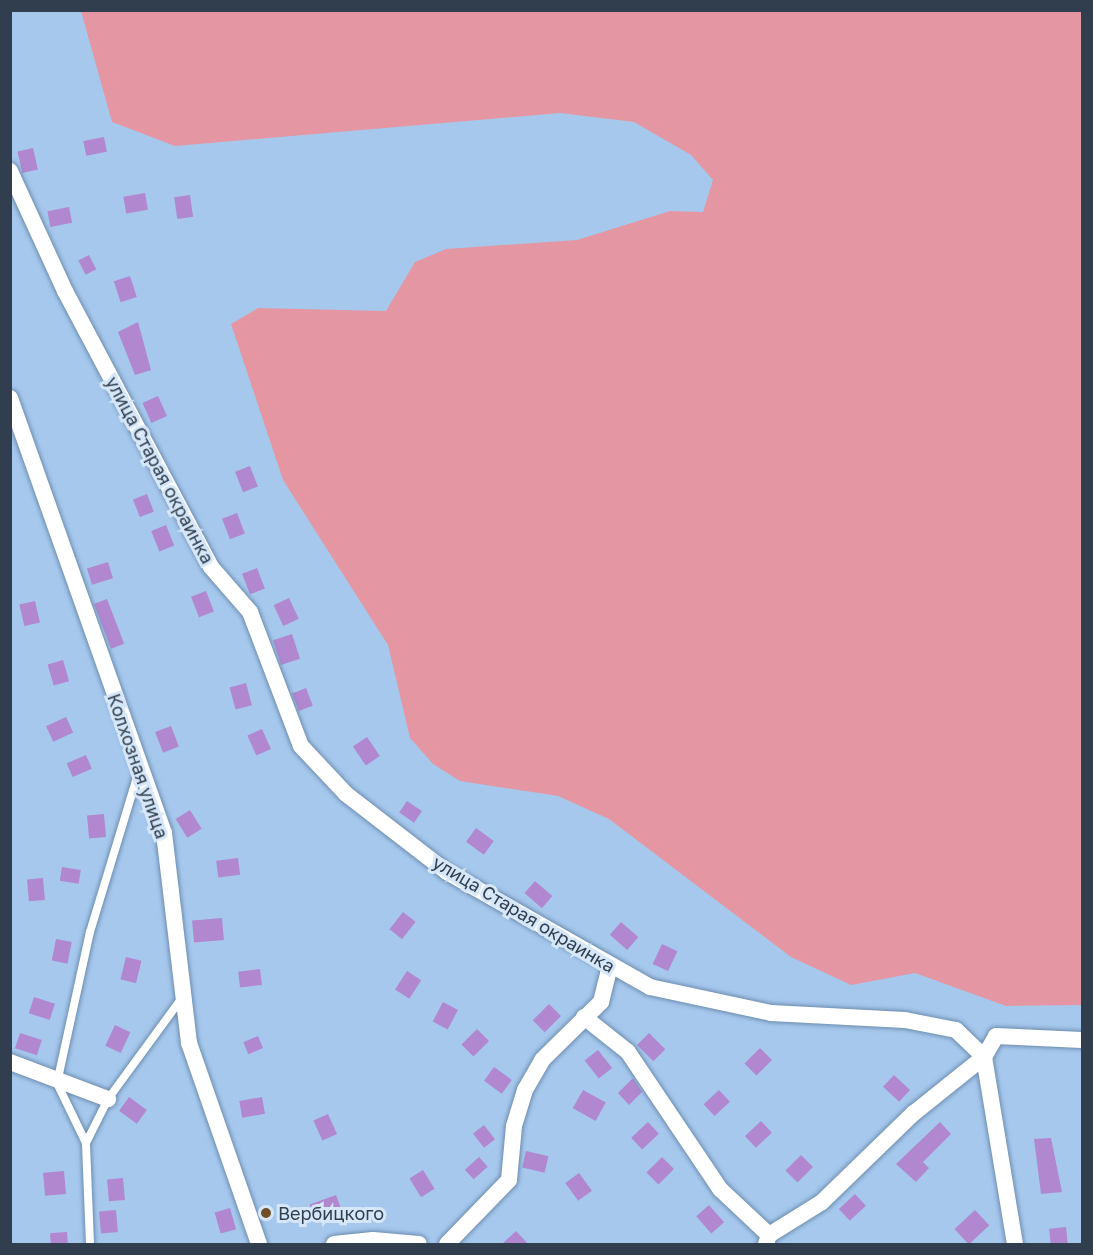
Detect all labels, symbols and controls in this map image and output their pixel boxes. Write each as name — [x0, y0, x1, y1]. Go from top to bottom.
street label: улица Старая окраинка — [101, 373, 219, 567]
street label: Колхозная улица — [103, 691, 173, 841]
street label: улица Старая окраинка — [429, 851, 619, 977]
place label: Вербицкого — [278, 1202, 384, 1224]
marker: Вербицкого — [259, 1206, 273, 1220]

